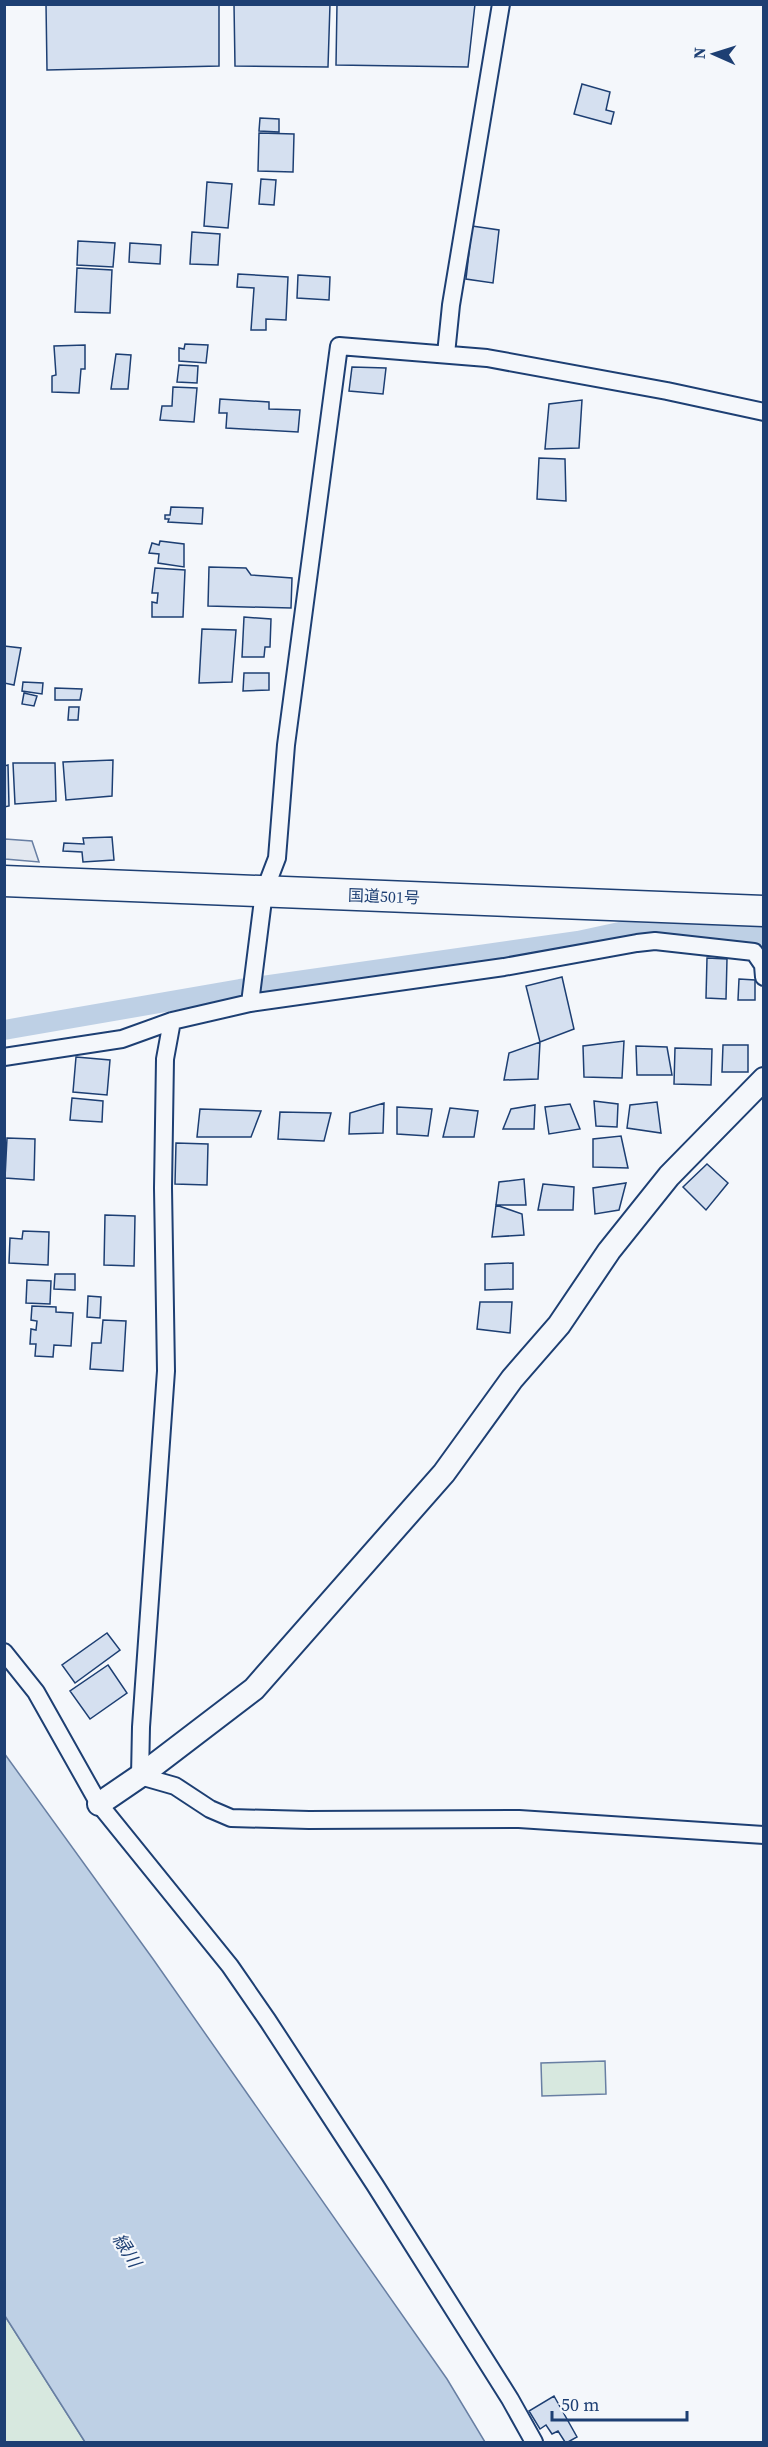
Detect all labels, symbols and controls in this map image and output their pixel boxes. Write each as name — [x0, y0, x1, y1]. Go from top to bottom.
north arrow — [684, 24, 744, 84]
text: N — [688, 46, 710, 60]
street label: 国道501号 — [348, 884, 420, 908]
water label: 緑川 — [107, 2228, 148, 2274]
scale bar — [552, 2384, 687, 2422]
text: 50 m — [561, 2392, 599, 2417]

